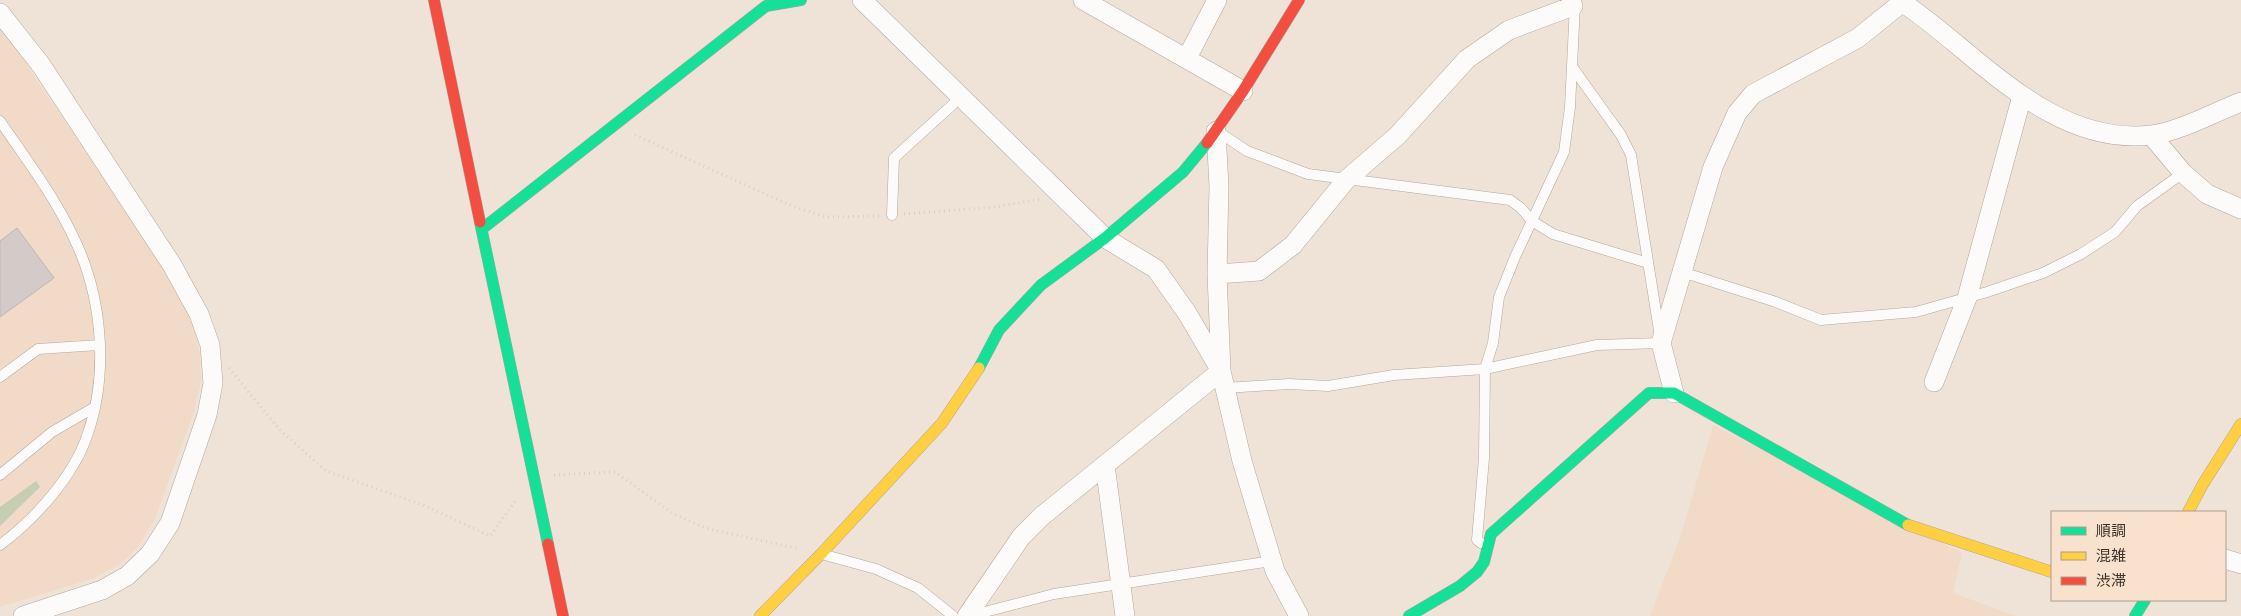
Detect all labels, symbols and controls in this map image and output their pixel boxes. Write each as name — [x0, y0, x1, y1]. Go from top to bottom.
legend — [2051, 511, 2226, 601]
text: 順調 — [2096, 521, 2126, 540]
text: 混雑 — [2096, 546, 2126, 565]
text: 渋滞 — [2096, 571, 2126, 590]

